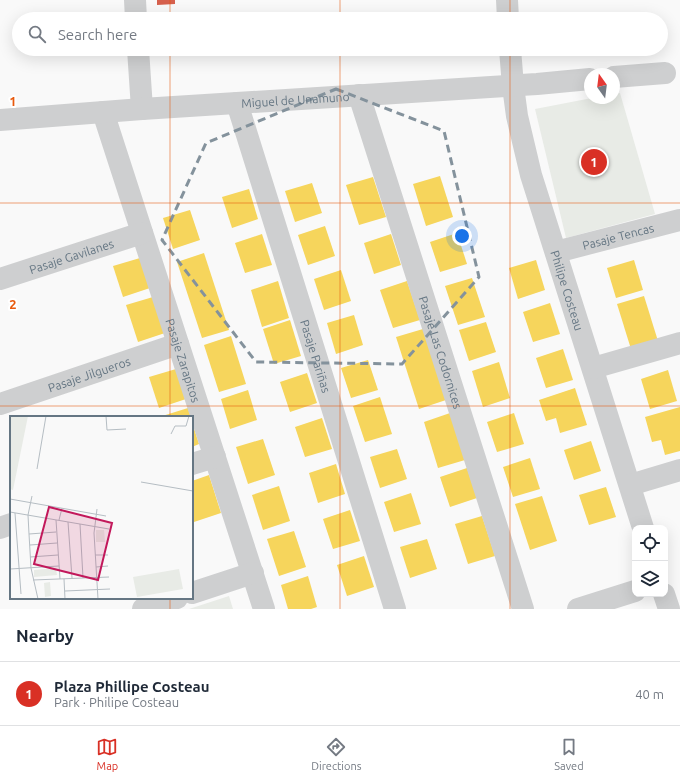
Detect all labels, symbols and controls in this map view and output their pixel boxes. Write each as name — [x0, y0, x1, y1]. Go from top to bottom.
search box — [12, 12, 668, 56]
icon: search — [26, 23, 48, 45]
text: Search here — [58, 26, 137, 43]
north arrow — [584, 68, 620, 104]
street label: Miguel de Unamuno — [241, 89, 350, 109]
text: 1 — [9, 94, 17, 108]
pin: 1 — [581, 147, 607, 177]
street label: Pasaje Tencas — [581, 221, 655, 251]
your location — [452, 226, 472, 246]
street label: Pasaje Gavilanes — [28, 236, 115, 276]
street label: Philipe Costeau — [549, 249, 586, 332]
street label: Pasaje Las Codornices — [417, 294, 465, 410]
text: 2 — [9, 297, 17, 311]
street label: Pasaje Zarapitos — [164, 317, 203, 404]
street label: Pasaje Pariñas — [298, 318, 334, 394]
street label: Pasaje Jilgueros — [46, 354, 132, 394]
inset map — [10, 416, 193, 599]
map controls — [632, 525, 668, 597]
button: locate — [632, 525, 668, 561]
button: layers — [632, 561, 668, 597]
text: Nearby — [16, 626, 74, 645]
text: Plaza Phillipe Costeau — [54, 678, 209, 695]
text: 1 — [25, 687, 33, 701]
text: 40 m — [635, 687, 664, 701]
text: Park · Philipe Costeau — [54, 695, 179, 709]
tab: Map — [96, 736, 118, 772]
tab: Directions — [311, 736, 362, 772]
tab: Saved — [554, 736, 584, 772]

